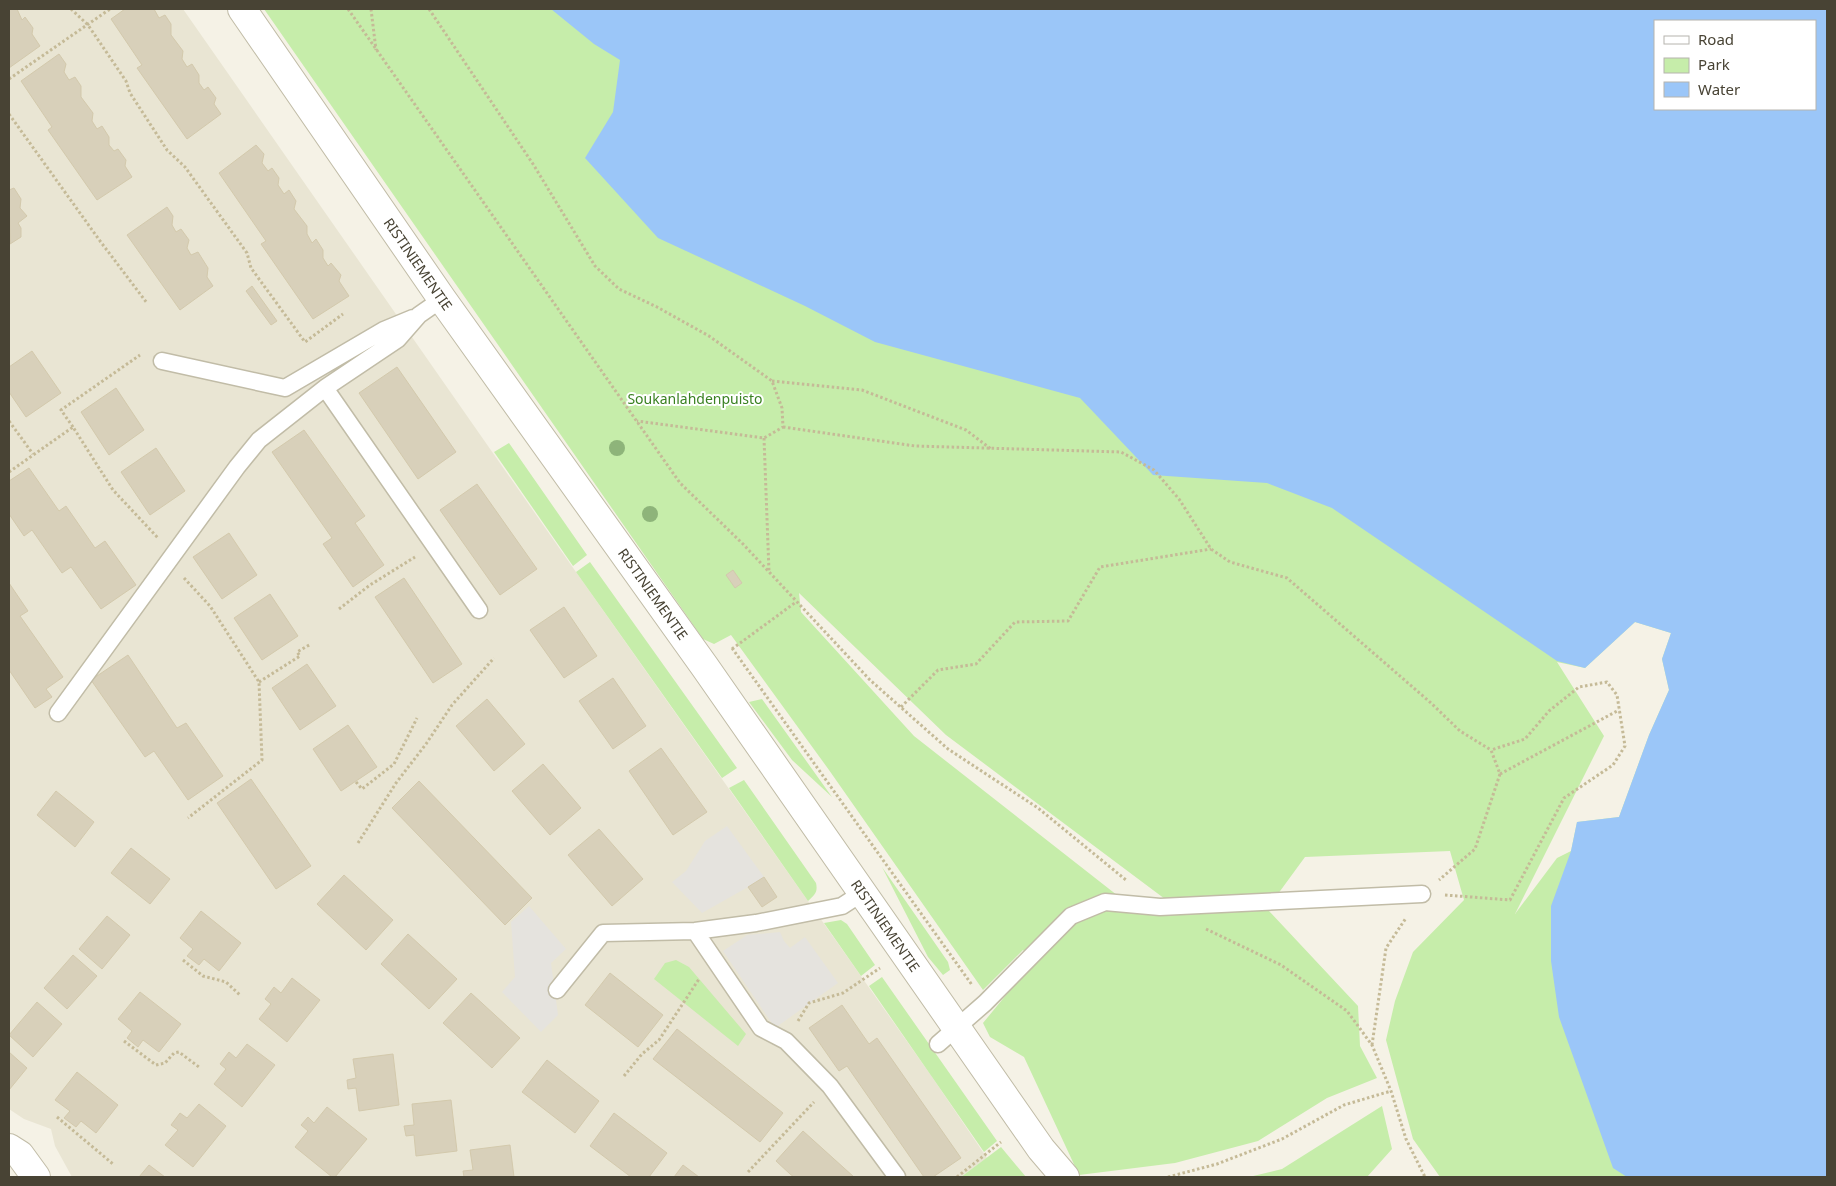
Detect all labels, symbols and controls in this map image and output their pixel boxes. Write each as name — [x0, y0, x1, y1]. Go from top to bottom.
legend — [1654, 20, 1816, 110]
text: Road — [1698, 29, 1734, 49]
text: Park — [1698, 54, 1730, 74]
text: Water — [1698, 79, 1740, 99]
street label: RISTINIEMENTIE — [380, 214, 457, 314]
park label: Soukanlahdenpuisto — [627, 389, 763, 408]
street label: RISTINIEMENTIE — [614, 544, 693, 643]
street label: RISTINIEMENTIE — [847, 876, 925, 975]

